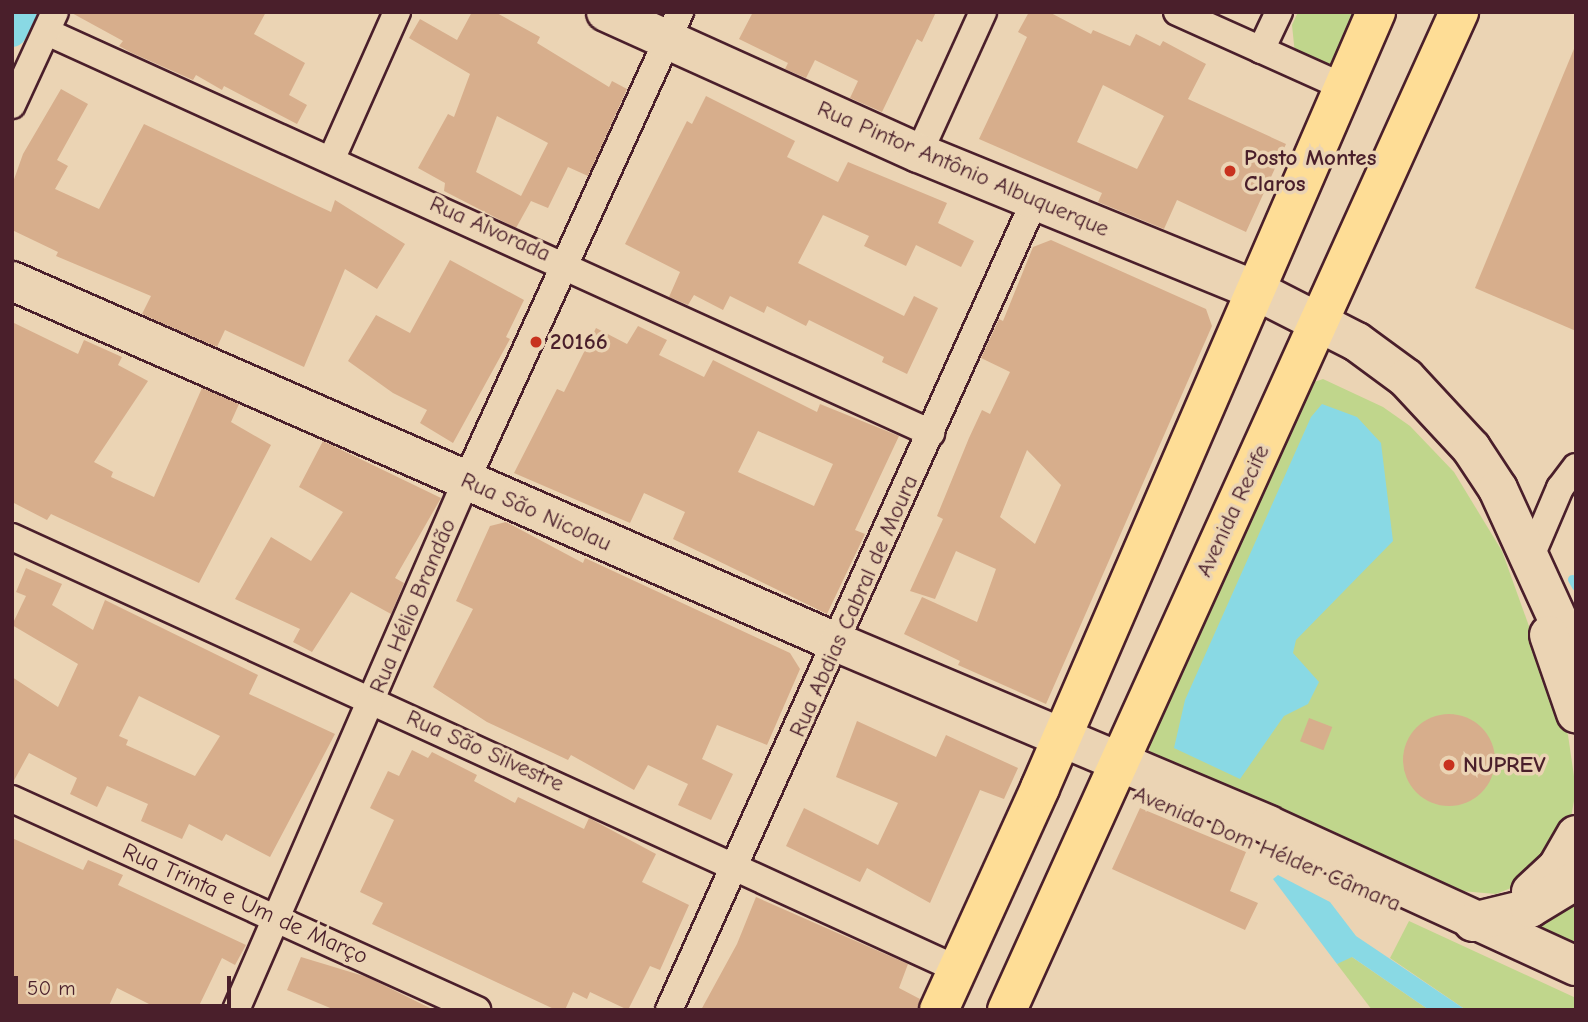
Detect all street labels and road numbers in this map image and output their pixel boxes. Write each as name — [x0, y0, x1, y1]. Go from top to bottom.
street label: Rua Pintor Antônio Albuquerque — [813, 95, 1113, 243]
street label: Rua Alvorada — [425, 190, 555, 268]
street label: Avenida Recife — [1190, 441, 1276, 581]
street label: Rua São Nicolau — [457, 467, 615, 557]
street label: Rua Abdias Cabral de Moura — [784, 471, 924, 741]
street label: Rua Hélio Brandão — [364, 515, 462, 697]
street label: Rua São Silvestre — [402, 704, 568, 798]
street label: Avenida Dom Hélder Câmara — [1129, 780, 1405, 918]
street label: Rua Trinta e Um de Março — [118, 837, 372, 971]

